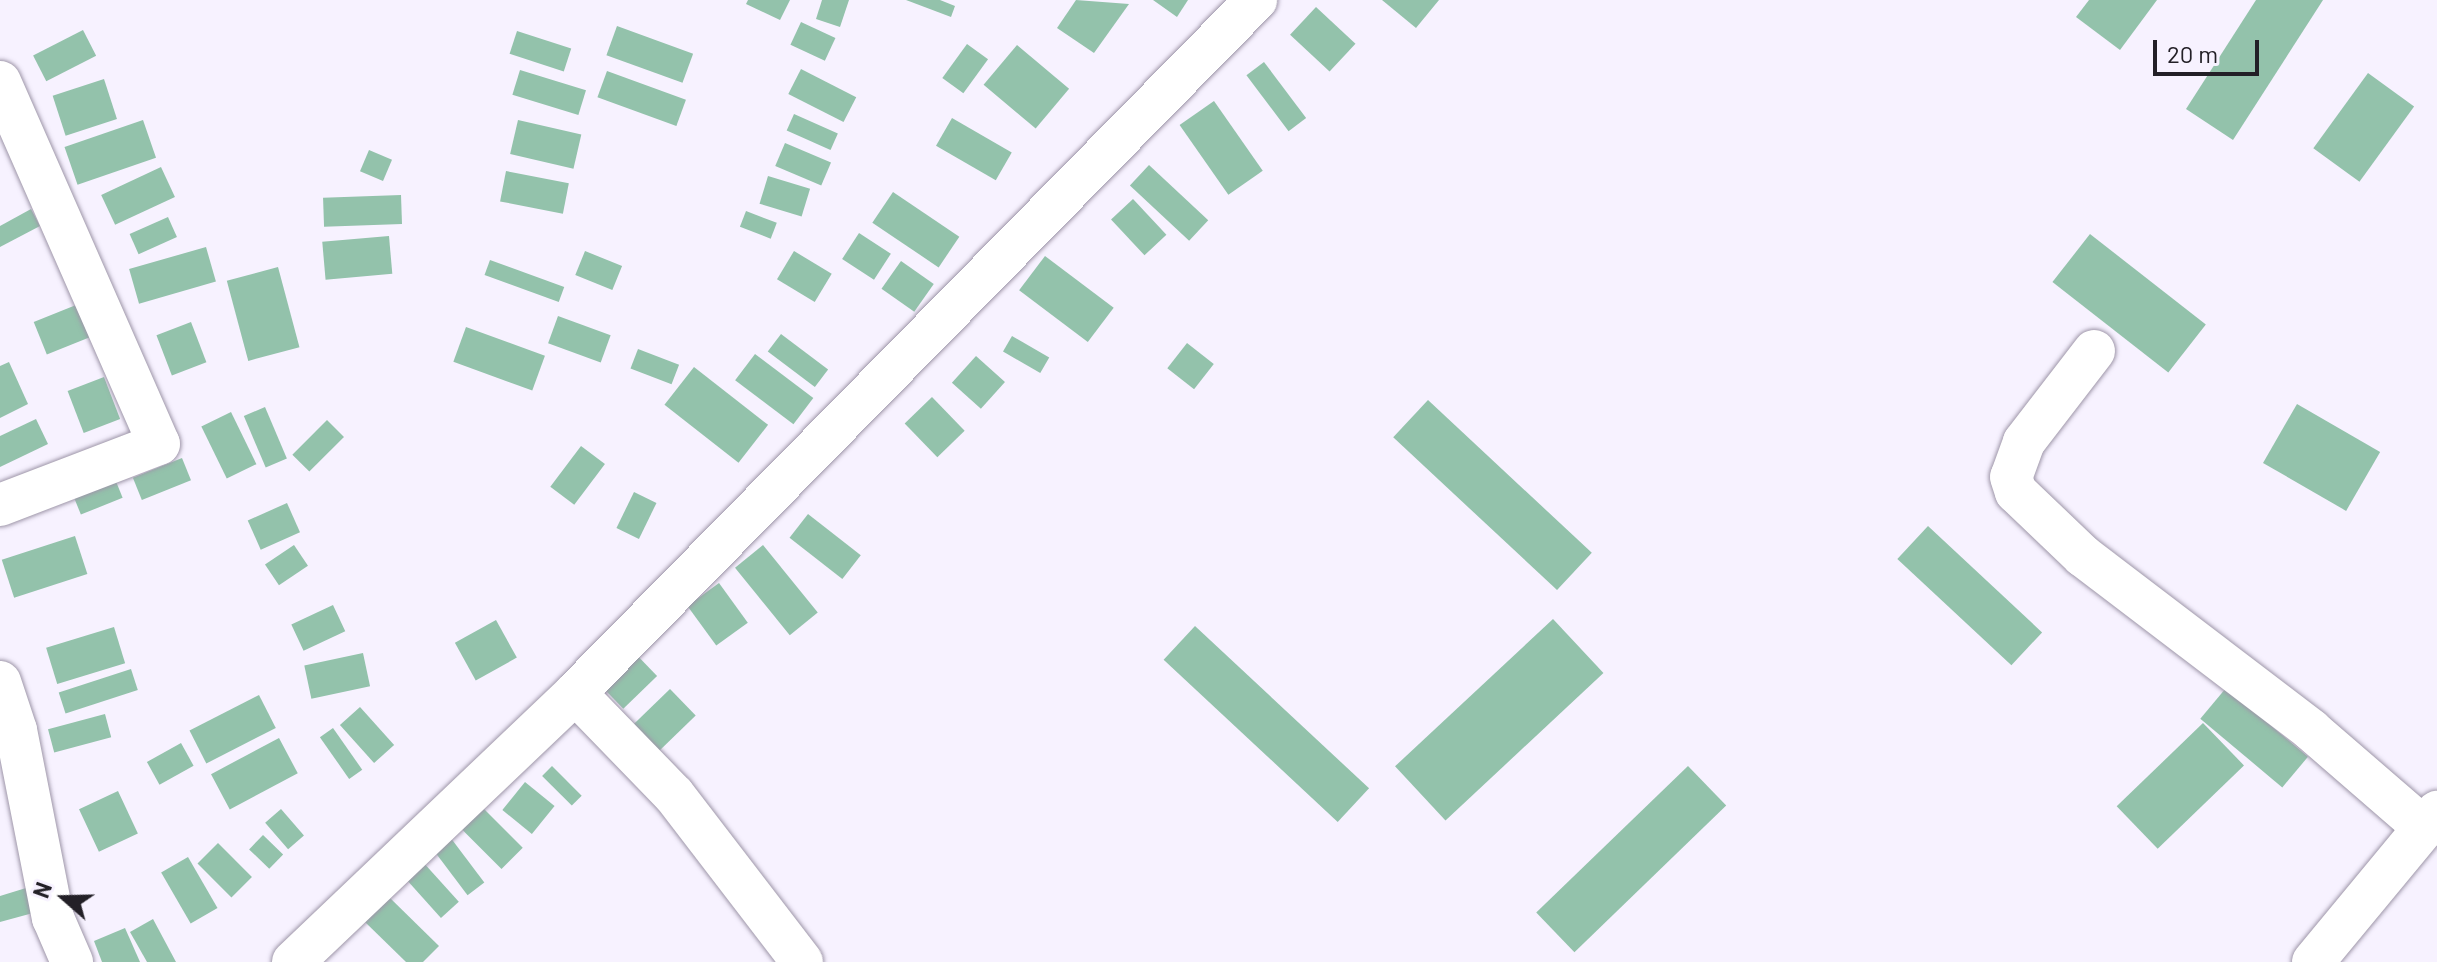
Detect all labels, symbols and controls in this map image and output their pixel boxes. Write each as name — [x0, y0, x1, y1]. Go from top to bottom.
scale bar — [2157, 24, 2263, 74]
text: 20 m — [2167, 39, 2218, 68]
north arrow — [24, 858, 104, 938]
text: N — [27, 878, 56, 901]

